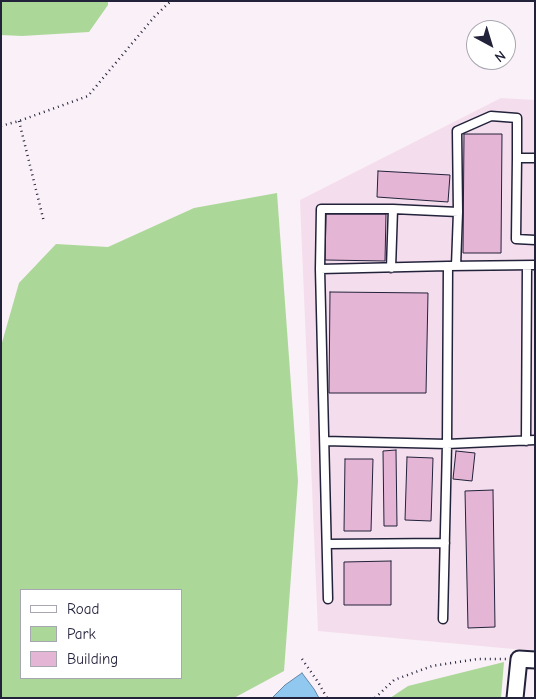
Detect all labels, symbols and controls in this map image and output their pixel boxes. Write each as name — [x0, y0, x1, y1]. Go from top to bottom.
north arrow — [466, 20, 516, 70]
text: N — [491, 47, 509, 66]
legend — [20, 589, 182, 679]
text: Road — [67, 600, 99, 618]
text: Park — [67, 625, 96, 643]
text: Building — [67, 650, 118, 668]

